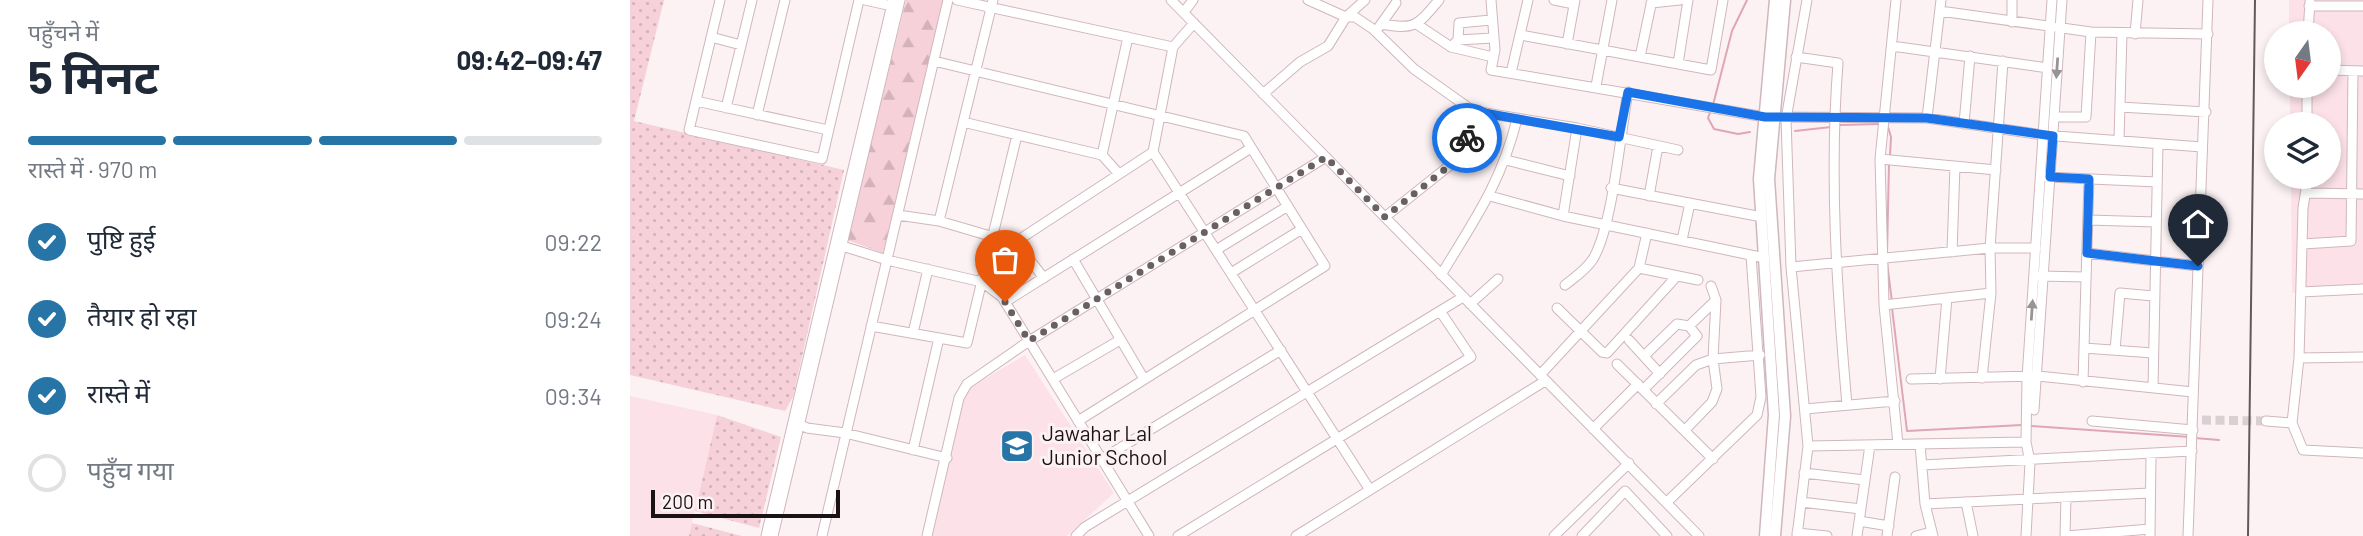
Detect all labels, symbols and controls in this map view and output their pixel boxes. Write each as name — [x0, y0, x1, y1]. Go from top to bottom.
text: पहुँचने में — [28, 18, 99, 46]
north arrow — [2264, 21, 2342, 98]
map controls — [2264, 21, 2341, 189]
text: 09:42–09:47 — [456, 44, 602, 75]
text: 5 मिनट — [28, 48, 159, 103]
one-way arrow — [2051, 57, 2062, 79]
courier — [1432, 103, 1502, 173]
button: layers — [2264, 112, 2341, 189]
icon: bike — [1448, 119, 1486, 157]
text: रास्ते में · 970 m — [28, 155, 157, 183]
pin — [2168, 194, 2228, 266]
icon: home — [2179, 205, 2217, 243]
icon: check — [28, 223, 66, 261]
text: पुष्टि हुई — [87, 223, 155, 254]
text: 09:22 — [545, 228, 602, 256]
pin — [975, 230, 1035, 302]
icon: bag — [986, 241, 1024, 279]
one-way arrow — [2027, 299, 2038, 321]
icon: check — [28, 300, 66, 338]
text: तैयार हो रहा — [87, 300, 196, 331]
text: 09:24 — [544, 305, 602, 333]
icon: check — [28, 377, 66, 415]
text: रास्ते में — [87, 377, 150, 408]
text: 09:34 — [545, 382, 602, 410]
place label: Jawahar Lal Junior School — [1042, 420, 1167, 469]
school or university icon: Jawahar Lal Junior School — [998, 427, 1036, 465]
text: पहुँच गया — [87, 454, 174, 485]
scale bar — [651, 487, 840, 519]
text: 200 m — [662, 490, 713, 513]

